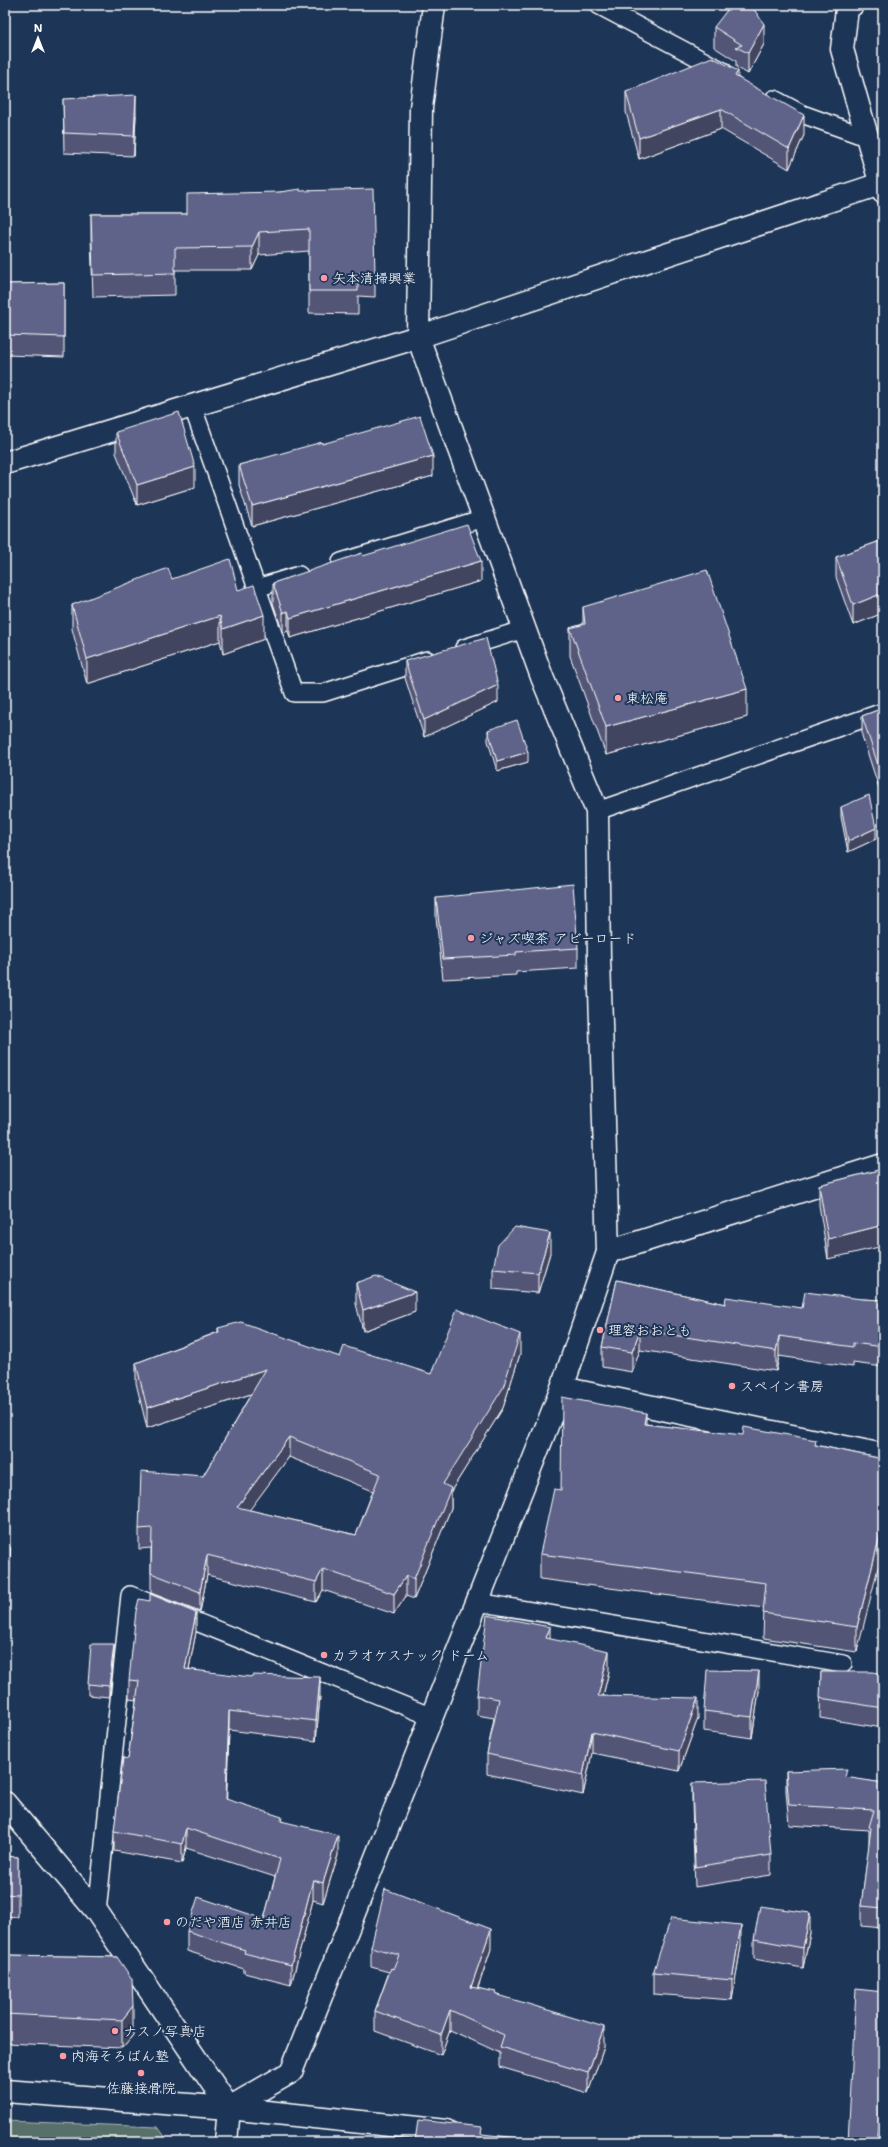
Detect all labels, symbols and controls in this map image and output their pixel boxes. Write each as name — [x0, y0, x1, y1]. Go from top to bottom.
north arrow — [18, 18, 58, 58]
text: N — [34, 21, 43, 36]
place label: 矢本清掃興業 — [332, 269, 416, 287]
marker: 矢本清掃興業 — [319, 273, 329, 283]
place label: 東松庵 — [626, 689, 668, 707]
marker: 東松庵 — [613, 693, 623, 703]
place label: ジャズ喫茶 アビーロード — [479, 929, 637, 947]
marker: ジャズ喫茶 アビーロード — [466, 933, 476, 943]
place label: 理容おおとも — [608, 1321, 692, 1339]
marker: 理容おおとも — [595, 1325, 605, 1335]
place label: スペイン書房 — [740, 1377, 824, 1395]
marker: スペイン書房 — [727, 1381, 737, 1391]
place label: カラオケスナック ドーム — [332, 1646, 489, 1664]
marker: カラオケスナック ドーム — [319, 1650, 329, 1660]
place label: のだや酒店 赤井店 — [175, 1913, 292, 1931]
marker: のだや酒店 赤井店 — [162, 1917, 172, 1927]
place label: ナスノ写真店 — [123, 2022, 206, 2040]
marker: ナスノ写真店 — [110, 2026, 120, 2036]
place label: 内海そろばん塾 — [71, 2047, 169, 2065]
marker: 内海そろばん塾 — [58, 2051, 68, 2061]
marker: 佐藤接骨院 — [136, 2068, 146, 2078]
place label: 佐藤接骨院 — [106, 2079, 176, 2097]

